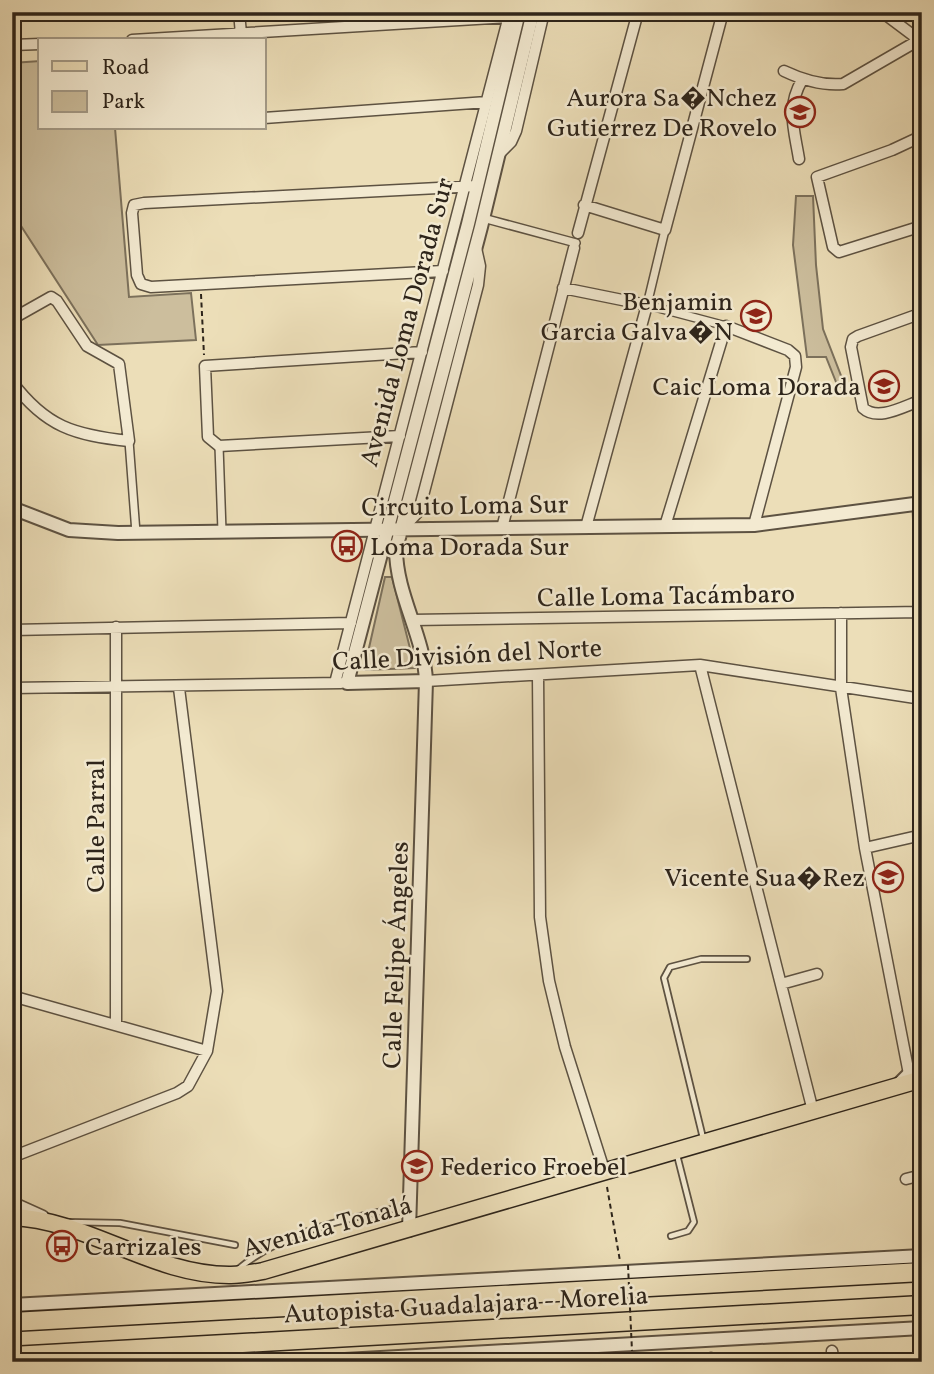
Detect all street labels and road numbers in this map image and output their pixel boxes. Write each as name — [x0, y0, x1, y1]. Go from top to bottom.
street label: Avenida Loma Dorada Sur — [352, 174, 464, 471]
street label: Circuito Loma Sur — [361, 487, 569, 527]
street label: Calle Loma Tacámbaro — [537, 577, 795, 617]
street label: Calle División del Norte — [331, 631, 603, 681]
street label: Calle Parral — [79, 759, 115, 893]
street label: Calle Felipe Ángeles — [375, 841, 419, 1069]
street label: Avenida Tonalá — [239, 1188, 416, 1268]
street label: Autopista Guadalajara - Morelia — [283, 1278, 649, 1334]

